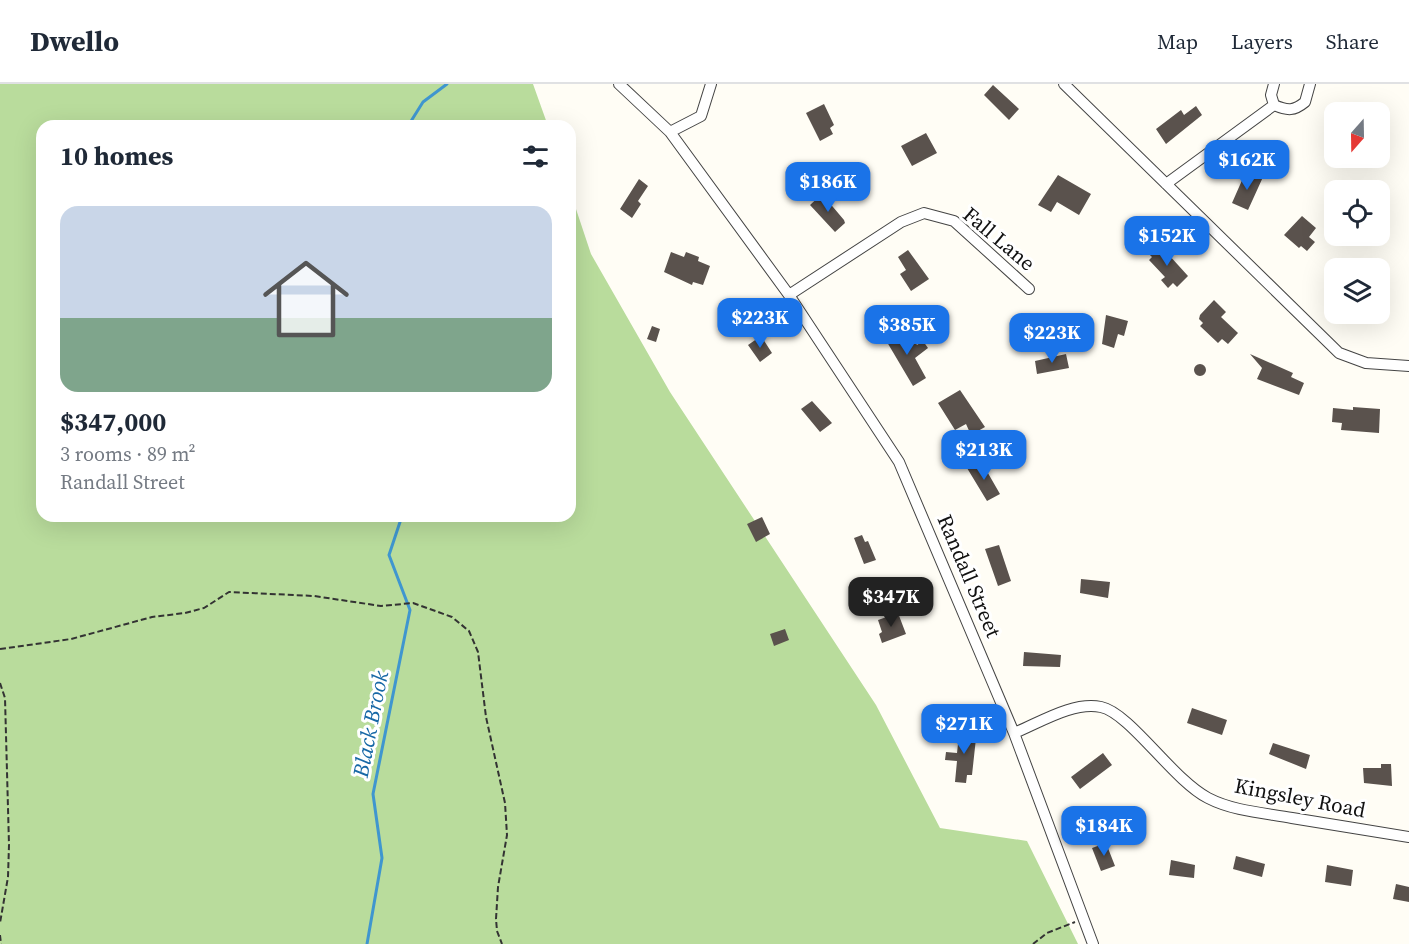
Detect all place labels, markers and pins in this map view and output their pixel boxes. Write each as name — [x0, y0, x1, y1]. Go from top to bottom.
pin: $162K — [1205, 140, 1289, 191]
pin: $186K — [786, 162, 870, 213]
pin: $152K — [1125, 216, 1209, 267]
pin: $223K — [718, 298, 802, 349]
pin: $385K — [865, 305, 949, 356]
pin: $223K — [1010, 313, 1094, 364]
pin: $213K — [942, 430, 1026, 481]
pin: $347K — [849, 577, 933, 628]
pin: $271K — [922, 704, 1006, 755]
pin: $184K — [1062, 806, 1146, 857]

